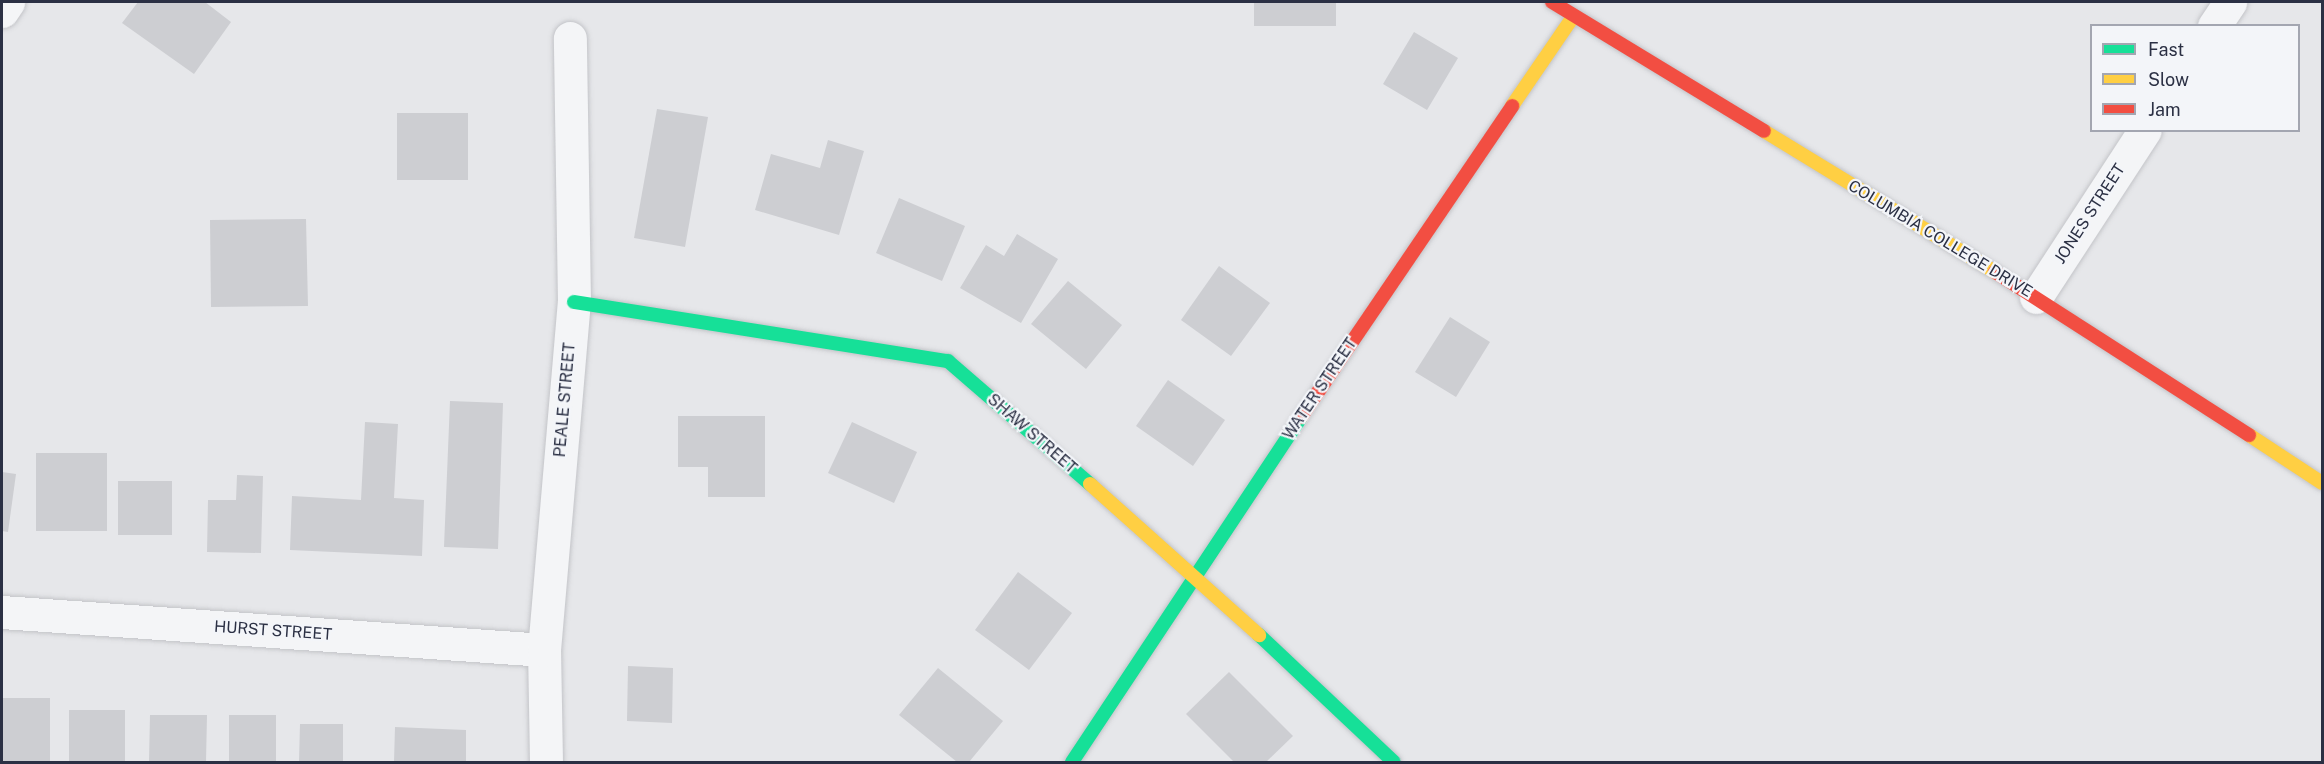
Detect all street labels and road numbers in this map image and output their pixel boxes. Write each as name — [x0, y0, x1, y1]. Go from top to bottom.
street label: JONES STREET — [2051, 160, 2129, 268]
street label: COLUMBIA COLLEGE DRIVE — [1844, 176, 2036, 302]
street label: WATER STREET — [1279, 335, 1361, 443]
street label: PEALE STREET — [550, 342, 580, 458]
street label: SHAW STREET — [983, 390, 1081, 478]
street label: HURST STREET — [213, 617, 333, 645]

